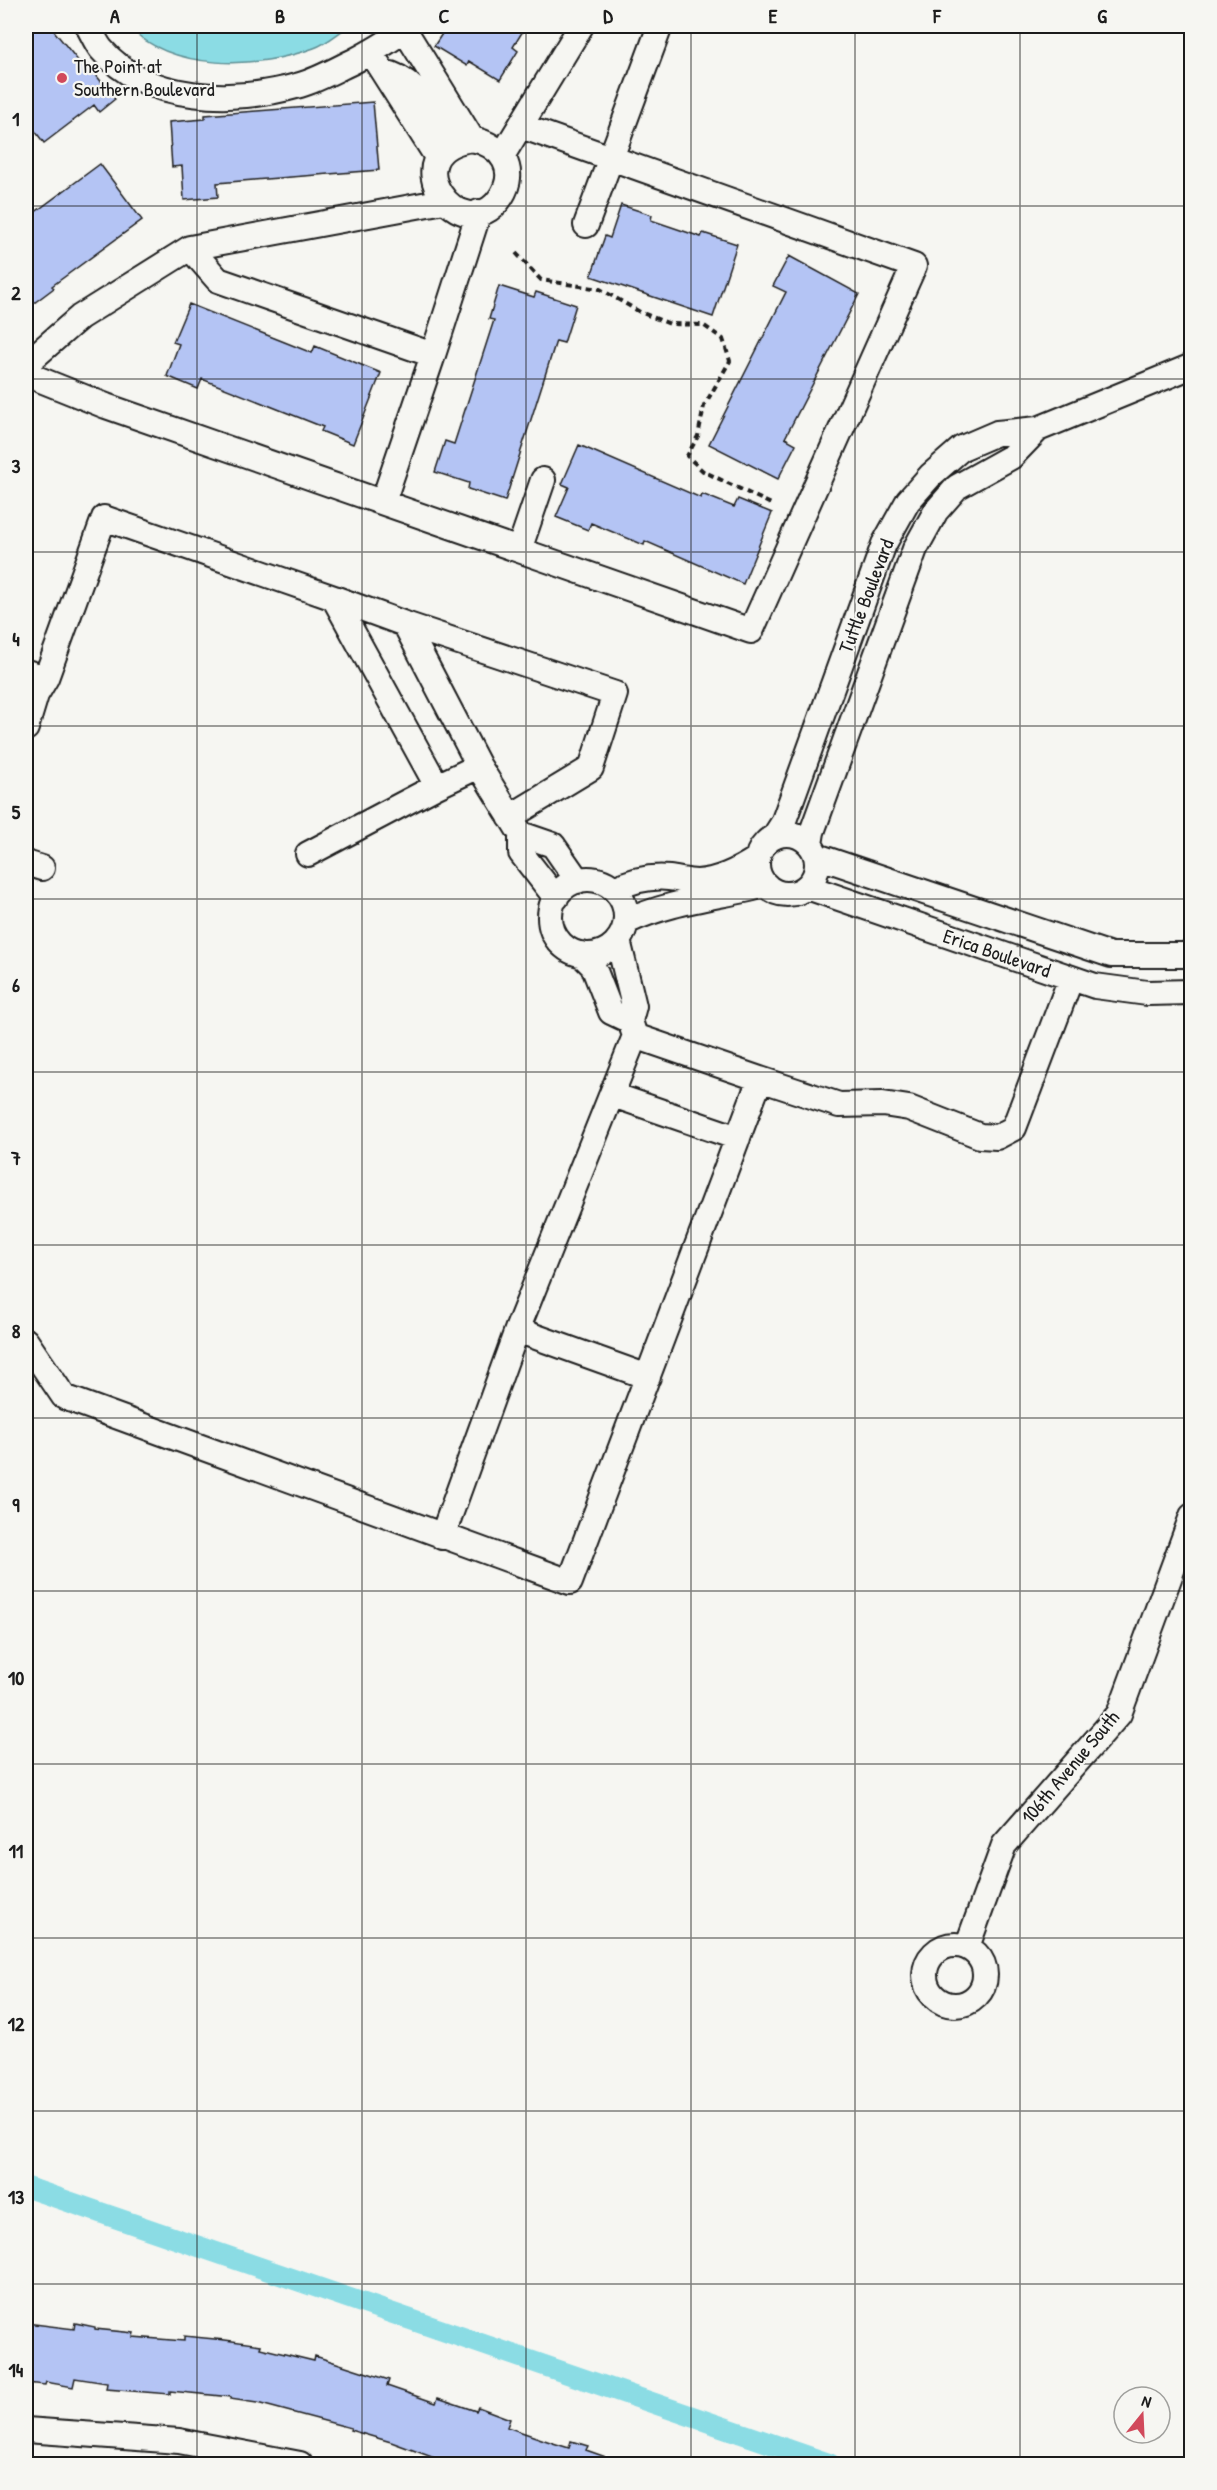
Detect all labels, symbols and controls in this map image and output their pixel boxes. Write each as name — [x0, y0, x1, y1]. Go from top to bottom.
text: A — [110, 2, 120, 29]
text: B — [275, 2, 285, 29]
text: C — [439, 2, 450, 29]
text: D — [603, 2, 613, 29]
text: E — [769, 2, 778, 29]
text: F — [932, 2, 942, 29]
text: G — [1097, 2, 1107, 29]
place label: The Point at Southern Boulevard — [74, 52, 215, 102]
marker: The Point at Southern Boulevard — [55, 71, 69, 85]
text: 1 — [12, 105, 20, 132]
text: 2 — [11, 279, 21, 306]
text: 3 — [12, 452, 21, 479]
street label: Tuttle Boulevard — [831, 535, 900, 657]
text: 4 — [12, 625, 20, 652]
text: 5 — [12, 798, 21, 825]
street label: Erica Boulevard — [940, 922, 1055, 984]
text: 6 — [12, 971, 20, 998]
text: 7 — [10, 1144, 21, 1171]
text: 8 — [12, 1317, 21, 1344]
text: 9 — [12, 1491, 20, 1518]
text: 10 — [8, 1664, 24, 1691]
street label: 106th Avenue South — [1014, 1704, 1125, 1829]
text: 11 — [9, 1837, 23, 1864]
text: 12 — [8, 2010, 25, 2037]
text: 13 — [8, 2183, 24, 2210]
text: 14 — [9, 2356, 24, 2383]
north arrow — [1112, 2385, 1172, 2445]
text: N — [1139, 2389, 1155, 2413]

